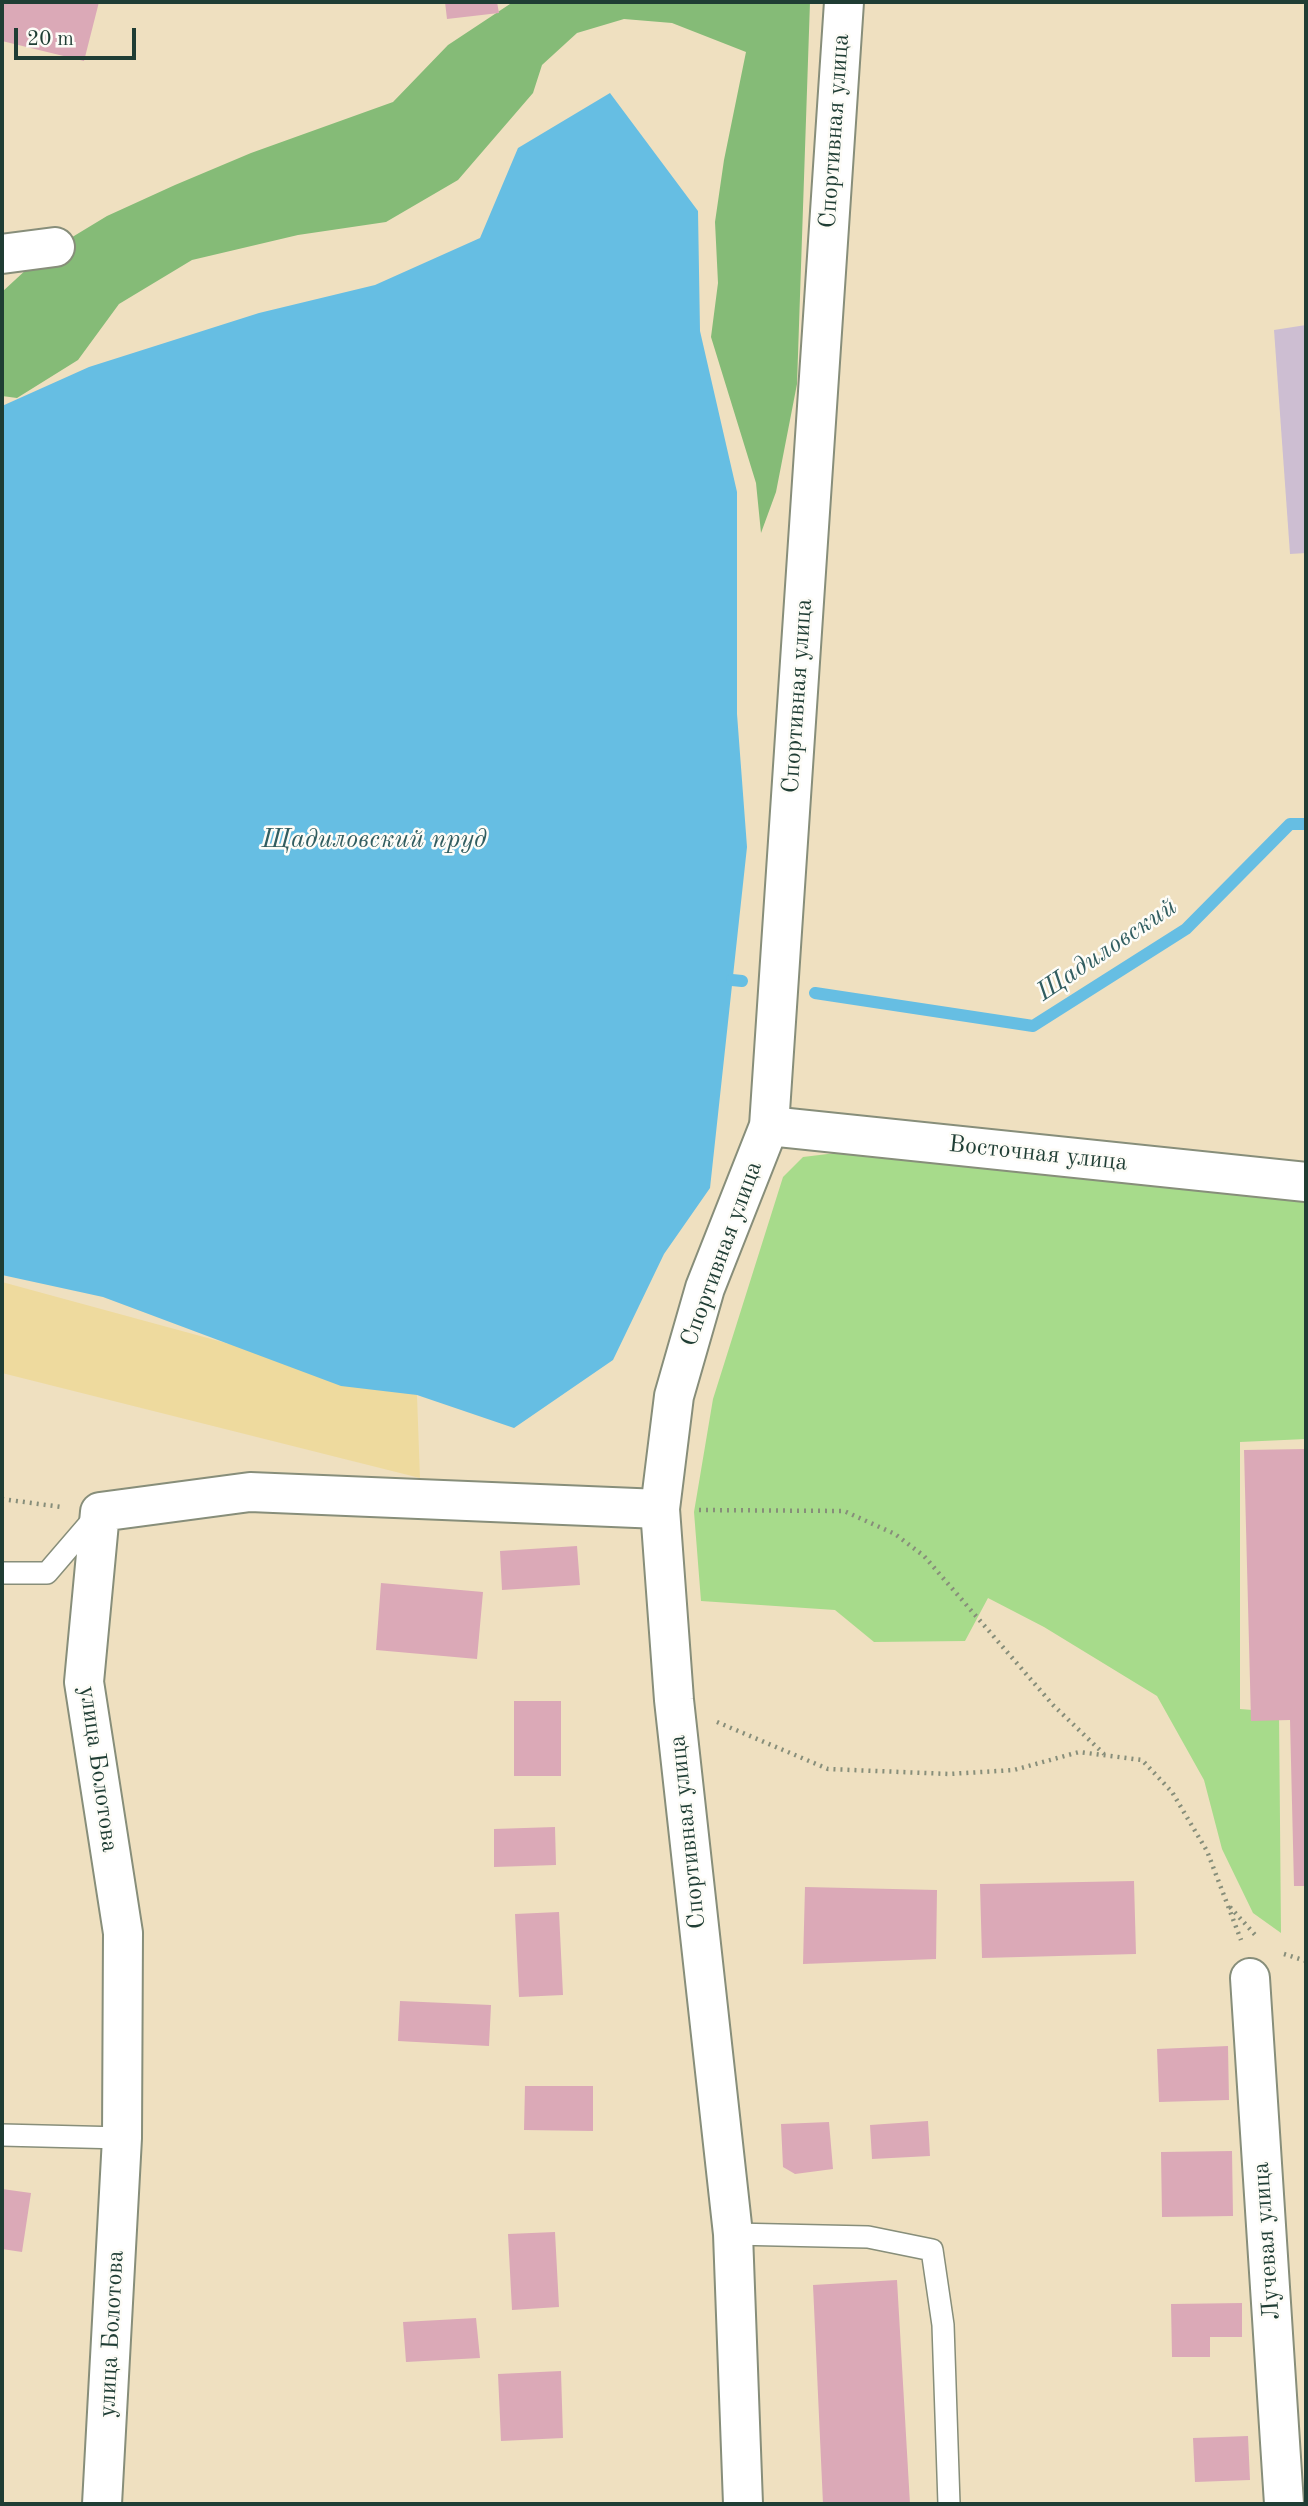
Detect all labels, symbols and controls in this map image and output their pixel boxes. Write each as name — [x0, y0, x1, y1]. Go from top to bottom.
scale bar — [18, 14, 140, 58]
text: 20 m — [27, 29, 74, 50]
street label: Спортивная улица — [814, 33, 856, 229]
street label: Спортивная улица — [777, 598, 819, 794]
water label: Щадиловский пруд — [261, 824, 487, 856]
water label: Щадиловский — [1031, 892, 1183, 1008]
street label: Восточная улица — [947, 1130, 1129, 1178]
street label: Спортивная улица — [675, 1157, 769, 1351]
street label: улица Болотова — [72, 1684, 124, 1854]
street label: Спортивная улица — [663, 1734, 713, 1930]
street label: Лучевая улица — [1247, 2161, 1287, 2321]
street label: улица Болотова — [93, 2250, 131, 2418]

